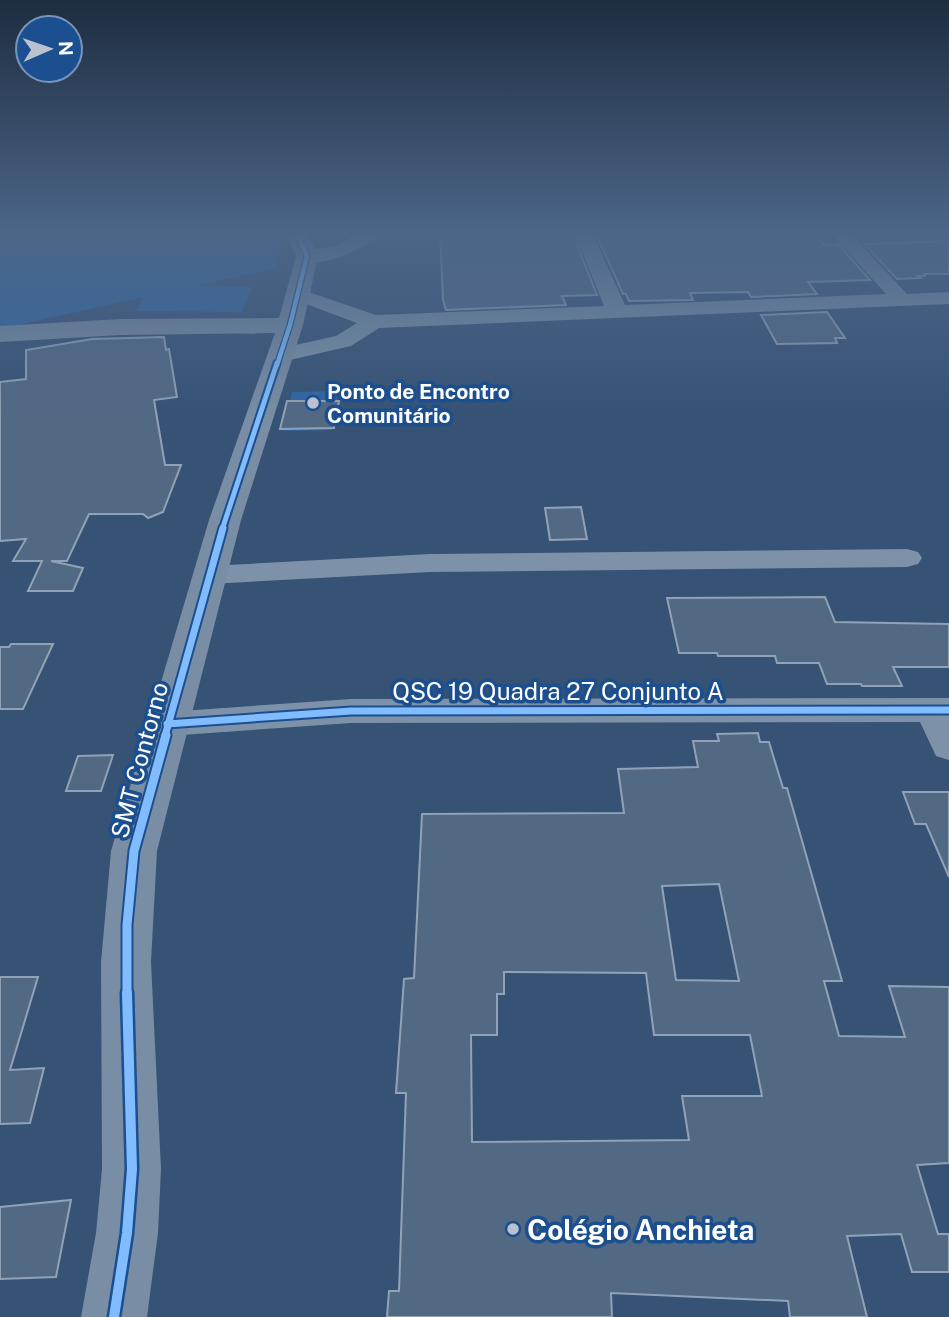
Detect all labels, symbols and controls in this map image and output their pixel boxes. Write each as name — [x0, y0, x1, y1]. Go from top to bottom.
north arrow — [14, 14, 84, 84]
text: N — [55, 41, 77, 56]
place label: Ponto de Encontro Comunitário — [327, 379, 510, 428]
marker: Ponto de Encontro Comunitário — [305, 395, 321, 411]
street label: QSC 19 Quadra 27 Conjunto A — [392, 677, 724, 705]
street label: SMT Contorno — [105, 679, 173, 841]
place label: Colégio Anchieta — [527, 1213, 754, 1246]
marker: Colégio Anchieta — [505, 1221, 521, 1237]

